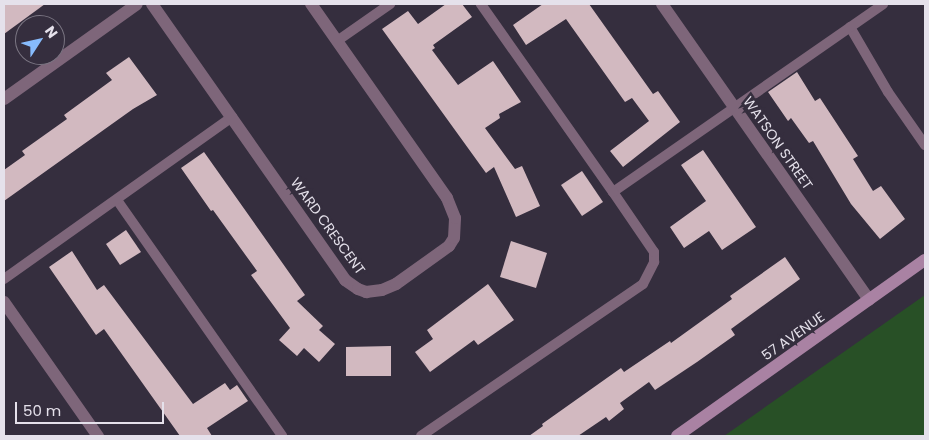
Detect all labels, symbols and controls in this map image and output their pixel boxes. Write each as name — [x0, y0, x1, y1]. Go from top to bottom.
north arrow — [15, 15, 65, 65]
text: N — [40, 22, 63, 42]
street label: WATSON STREET — [740, 93, 816, 193]
street label: WARD CRESCENT — [287, 174, 369, 278]
street label: 57 AVENUE — [758, 308, 828, 364]
scale bar — [18, 392, 166, 424]
text: 50 m — [23, 400, 61, 421]

